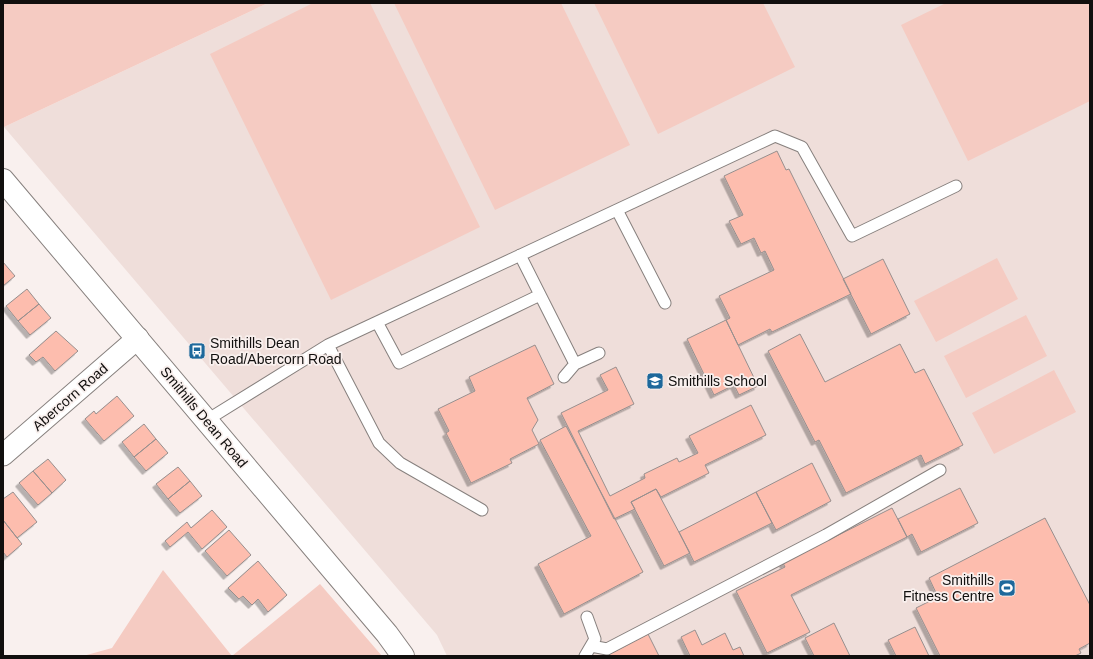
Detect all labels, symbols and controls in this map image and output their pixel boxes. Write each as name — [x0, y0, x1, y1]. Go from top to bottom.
place label: Smithills Dean Road/Abercorn Road — [210, 335, 342, 367]
bus stop icon: Smithills Dean Road/Abercorn Road — [187, 341, 207, 361]
street label: Abercorn Road — [29, 360, 111, 434]
street label: Smithills Dean Road — [157, 363, 251, 471]
school or university icon: Smithills School — [645, 371, 665, 391]
place label: Smithills School — [668, 373, 767, 389]
place label: Smithills Fitness Centre — [903, 572, 994, 604]
sports icon: Smithills Fitness Centre — [997, 578, 1017, 598]

